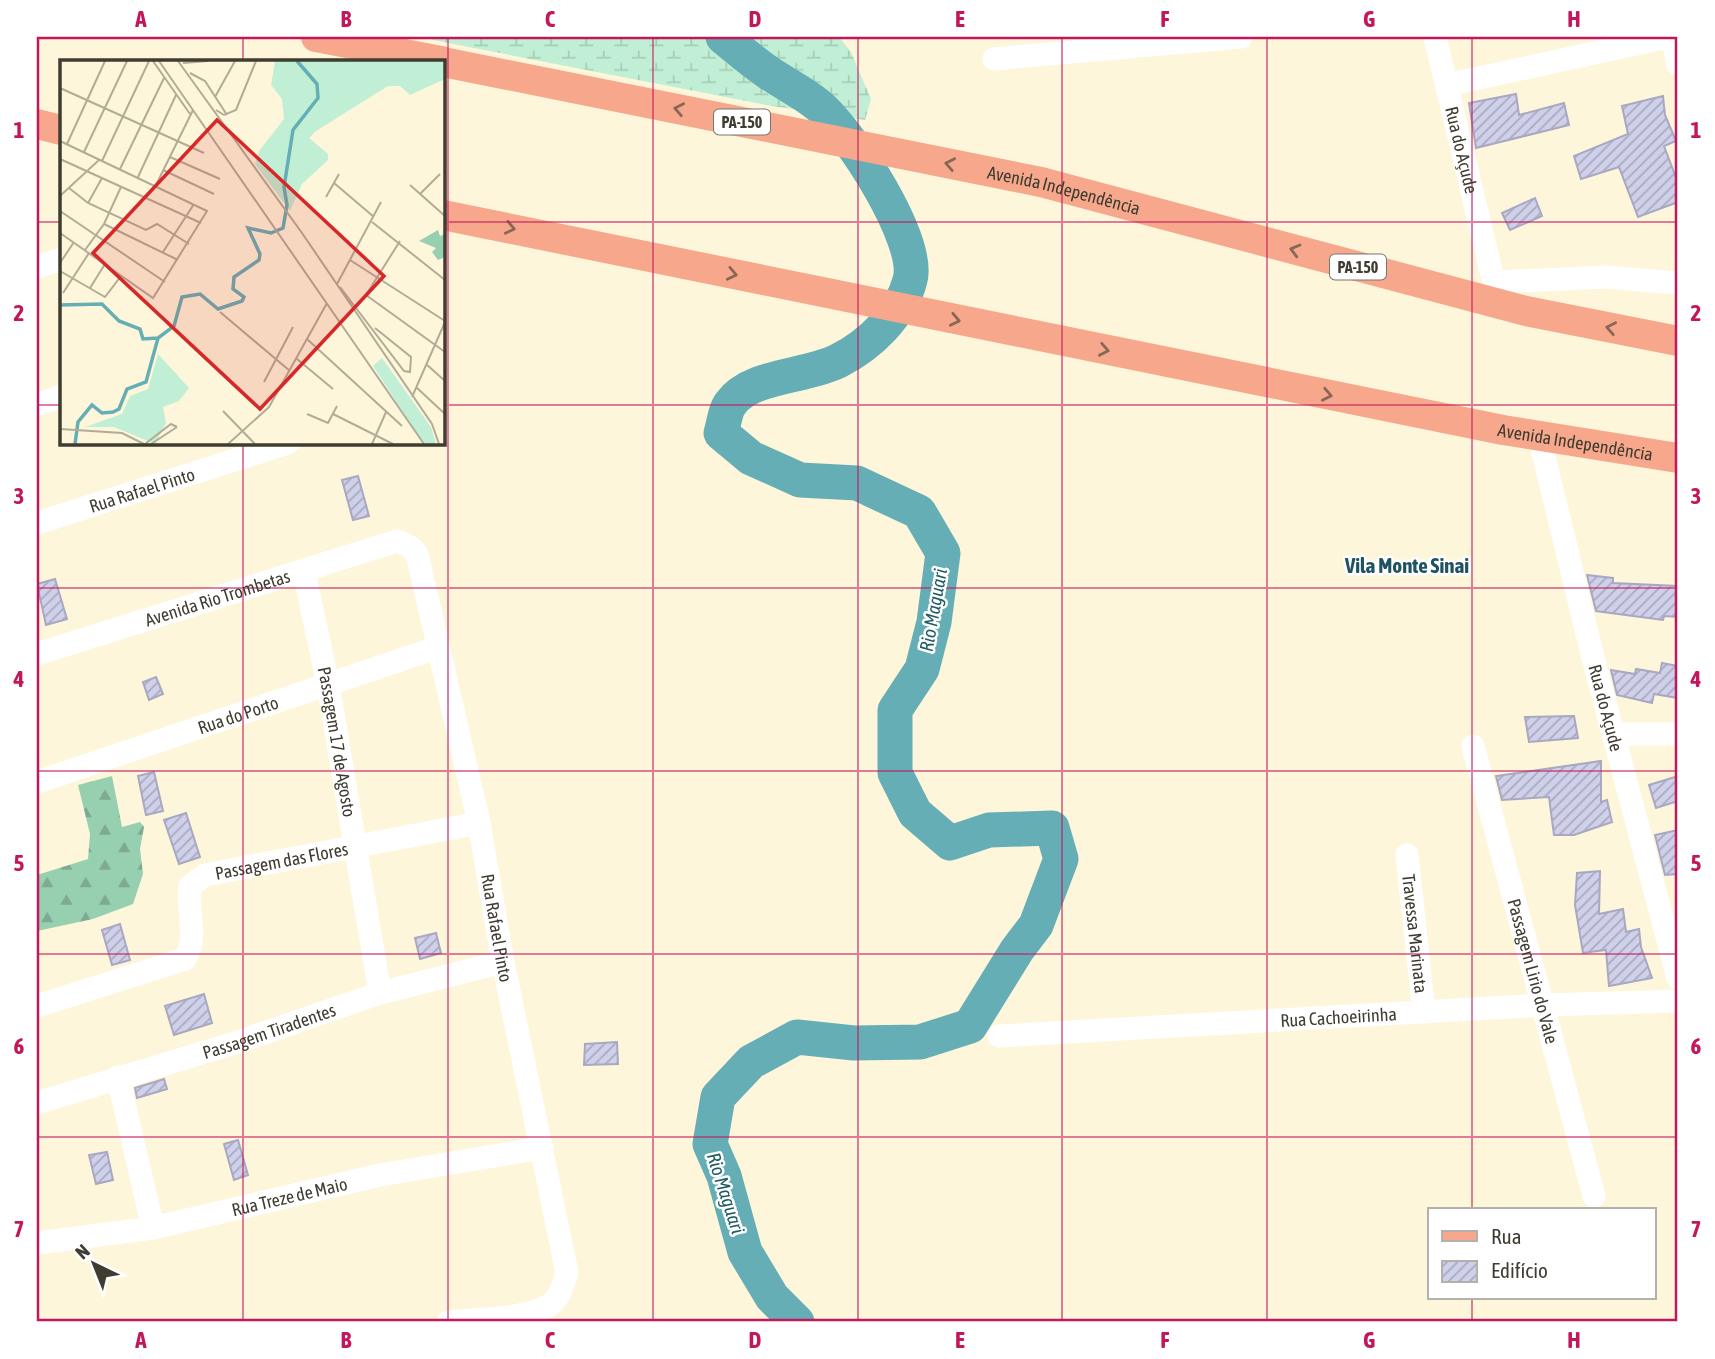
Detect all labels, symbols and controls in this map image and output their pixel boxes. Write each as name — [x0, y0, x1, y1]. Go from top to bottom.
text: A — [134, 6, 147, 32]
text: B — [341, 6, 352, 32]
text: C — [545, 6, 556, 32]
text: D — [749, 6, 762, 32]
text: E — [955, 6, 965, 32]
text: F — [1160, 6, 1170, 32]
text: G — [1363, 6, 1375, 32]
text: H — [1567, 6, 1581, 32]
inset map — [60, 60, 444, 444]
one-way arrow — [673, 103, 685, 118]
street label: Rua do Açude — [1441, 104, 1483, 196]
road number: PA-150 — [714, 110, 770, 134]
text: 1 — [14, 117, 25, 143]
text: 1 — [1691, 117, 1702, 143]
one-way arrow — [944, 157, 956, 172]
street label: Avenida Independência — [986, 161, 1143, 218]
one-way arrow — [504, 220, 516, 235]
one-way arrow — [1290, 244, 1302, 258]
road number: PA-150 — [1330, 255, 1386, 280]
one-way arrow — [726, 266, 738, 281]
text: 2 — [14, 300, 24, 326]
text: 2 — [1691, 300, 1701, 326]
one-way arrow — [949, 311, 961, 326]
one-way arrow — [1605, 321, 1617, 336]
one-way arrow — [1098, 342, 1110, 357]
one-way arrow — [1321, 386, 1333, 401]
street label: Avenida Independência — [1496, 419, 1655, 464]
street label: Rua Rafael Pinto — [86, 463, 197, 516]
text: 3 — [14, 483, 24, 509]
text: 3 — [1691, 483, 1701, 509]
district label: Vila Monte Sinai — [1344, 553, 1469, 577]
street label: Avenida Rio Trombetas — [142, 565, 292, 630]
water label: Rio Maguari — [915, 567, 951, 653]
street label: Rua do Açude — [1585, 662, 1628, 753]
street label: Passagem 17 de Agosto — [314, 665, 361, 818]
text: 4 — [13, 666, 25, 692]
text: 4 — [1690, 666, 1702, 692]
street label: Rua do Porto — [195, 691, 281, 738]
street label: Passagem das Flores — [213, 838, 350, 883]
text: 5 — [14, 850, 25, 876]
text: 5 — [1691, 850, 1702, 876]
street label: Rua Rafael Pinto — [477, 872, 517, 984]
street label: Travessa Marinata — [1399, 873, 1432, 994]
street label: Passagem Lirio do Vale — [1504, 896, 1563, 1046]
street label: Passagem Tiradentes — [200, 999, 338, 1063]
street label: Rua Cachoeirinha — [1280, 1003, 1397, 1030]
text: 6 — [14, 1033, 25, 1059]
text: 6 — [1691, 1033, 1702, 1059]
water label: Rio Maguari — [703, 1150, 749, 1236]
street label: Rua Treze de Maio — [229, 1173, 349, 1220]
legend — [1428, 1208, 1656, 1300]
text: 7 — [14, 1216, 24, 1242]
text: 7 — [1691, 1216, 1701, 1242]
text: Rua — [1491, 1224, 1521, 1248]
north arrow — [60, 1230, 130, 1300]
text: N — [71, 1240, 94, 1263]
text: Edifício — [1491, 1258, 1548, 1282]
text: A — [134, 1327, 147, 1353]
text: B — [341, 1327, 352, 1353]
text: C — [545, 1327, 556, 1353]
text: D — [749, 1327, 762, 1353]
text: E — [955, 1327, 965, 1353]
text: F — [1160, 1327, 1170, 1353]
text: G — [1363, 1327, 1375, 1353]
text: H — [1567, 1327, 1581, 1353]

